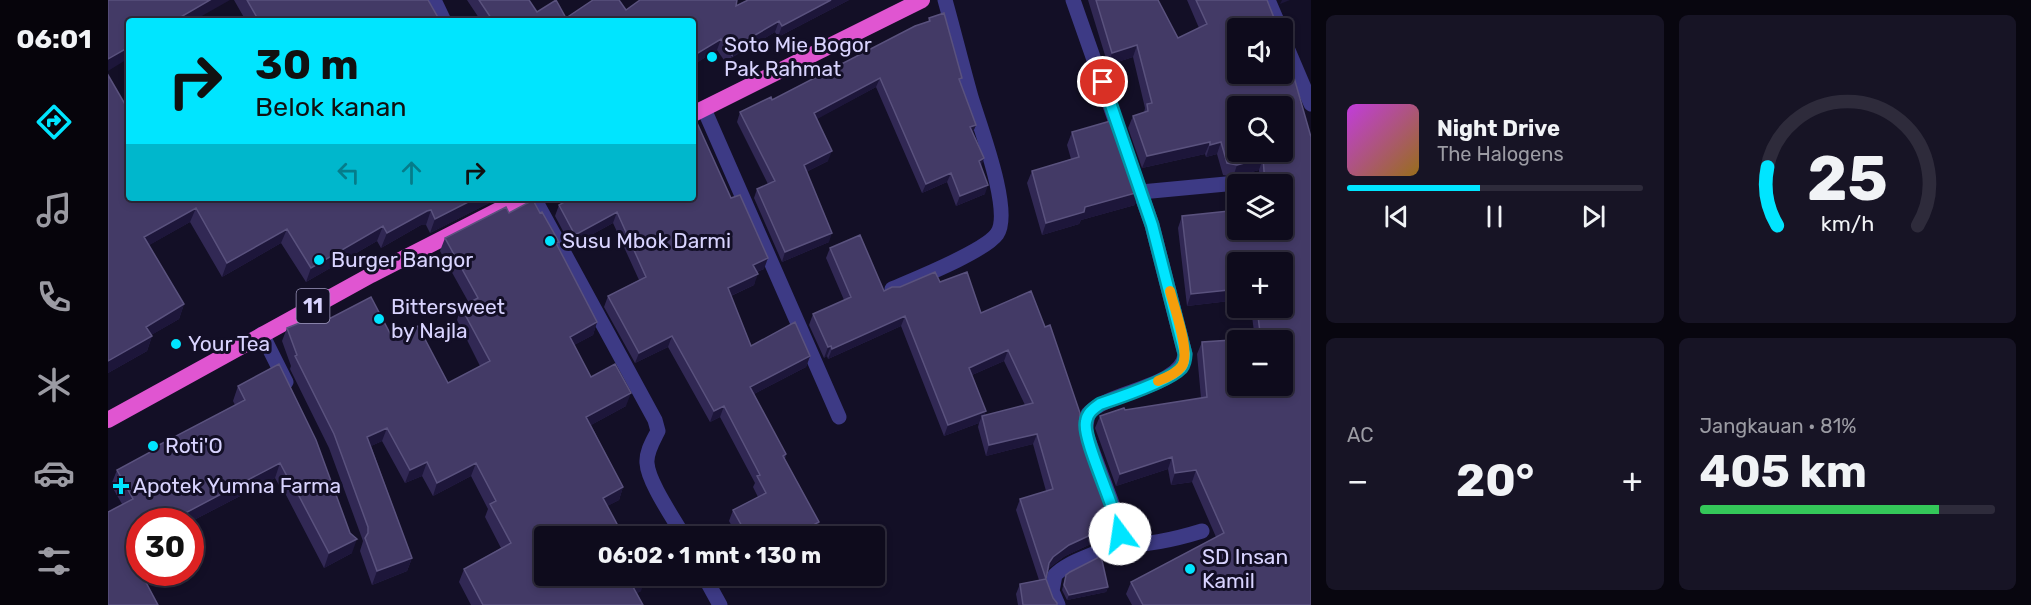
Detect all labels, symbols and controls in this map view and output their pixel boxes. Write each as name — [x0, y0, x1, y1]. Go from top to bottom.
map controls — [1227, 18, 1293, 396]
button: sound — [1227, 18, 1293, 84]
text: 06:01 — [16, 23, 92, 55]
place label: Soto Mie Bogor Pak Rahmat — [724, 32, 872, 81]
text: 30 m — [255, 40, 359, 90]
icon: right — [156, 42, 234, 120]
marker: Soto Mie Bogor Pak Rahmat — [705, 50, 719, 64]
pin — [1077, 56, 1128, 107]
icon: arrive — [1086, 65, 1119, 98]
text: Belok kanan — [255, 91, 407, 123]
button: search — [1227, 96, 1293, 162]
icon: directions — [33, 101, 75, 143]
text: Night Drive — [1437, 115, 1560, 142]
text: The Halogens — [1437, 142, 1564, 166]
text: 25 — [1807, 142, 1888, 216]
icon: left — [332, 156, 365, 189]
icon: ahead — [395, 156, 428, 189]
icon: right — [458, 156, 491, 189]
button: layers — [1227, 174, 1293, 240]
icon: music — [33, 189, 75, 231]
icon: previous — [1380, 200, 1413, 233]
icon: pause — [1478, 200, 1511, 233]
icon: next — [1577, 200, 1610, 233]
text: km/h — [1820, 211, 1874, 236]
place label: Susu Mbok Darmi — [562, 228, 731, 253]
marker: Susu Mbok Darmi — [543, 234, 557, 248]
place label: Burger Bangor — [331, 247, 473, 272]
button: + — [1227, 252, 1293, 318]
marker: Burger Bangor — [312, 253, 326, 267]
icon: phone — [33, 276, 75, 318]
road number: 11 — [296, 289, 330, 323]
place label: Bittersweet by Najla — [391, 294, 505, 343]
marker: Bittersweet by Najla — [372, 312, 386, 326]
button: − — [1227, 330, 1293, 396]
place label: Your Tea — [188, 331, 270, 356]
marker: Your Tea — [169, 337, 183, 351]
icon: climate — [33, 364, 75, 406]
text: Jangkauan · 81% — [1700, 414, 1856, 438]
text: AC — [1347, 423, 1373, 447]
place label: Roti'O — [165, 433, 223, 458]
marker: Roti'O — [146, 439, 160, 453]
text: 405 km — [1700, 445, 1867, 498]
icon: car — [33, 452, 75, 494]
text: 20° — [1456, 454, 1534, 507]
text: − — [1347, 461, 1368, 500]
text: + — [1622, 461, 1643, 500]
place label: Apotek Yumna Farma — [133, 473, 341, 498]
marker: Apotek Yumna Farma — [114, 479, 128, 493]
position arrow — [1088, 502, 1152, 566]
speed limit sign: 30 — [126, 508, 204, 586]
icon: filters — [33, 540, 75, 582]
text: 06:02 · 1 mnt · 130 m — [598, 542, 821, 569]
place label: SD Insan Kamil — [1202, 544, 1288, 593]
marker: SD Insan Kamil — [1183, 562, 1197, 576]

